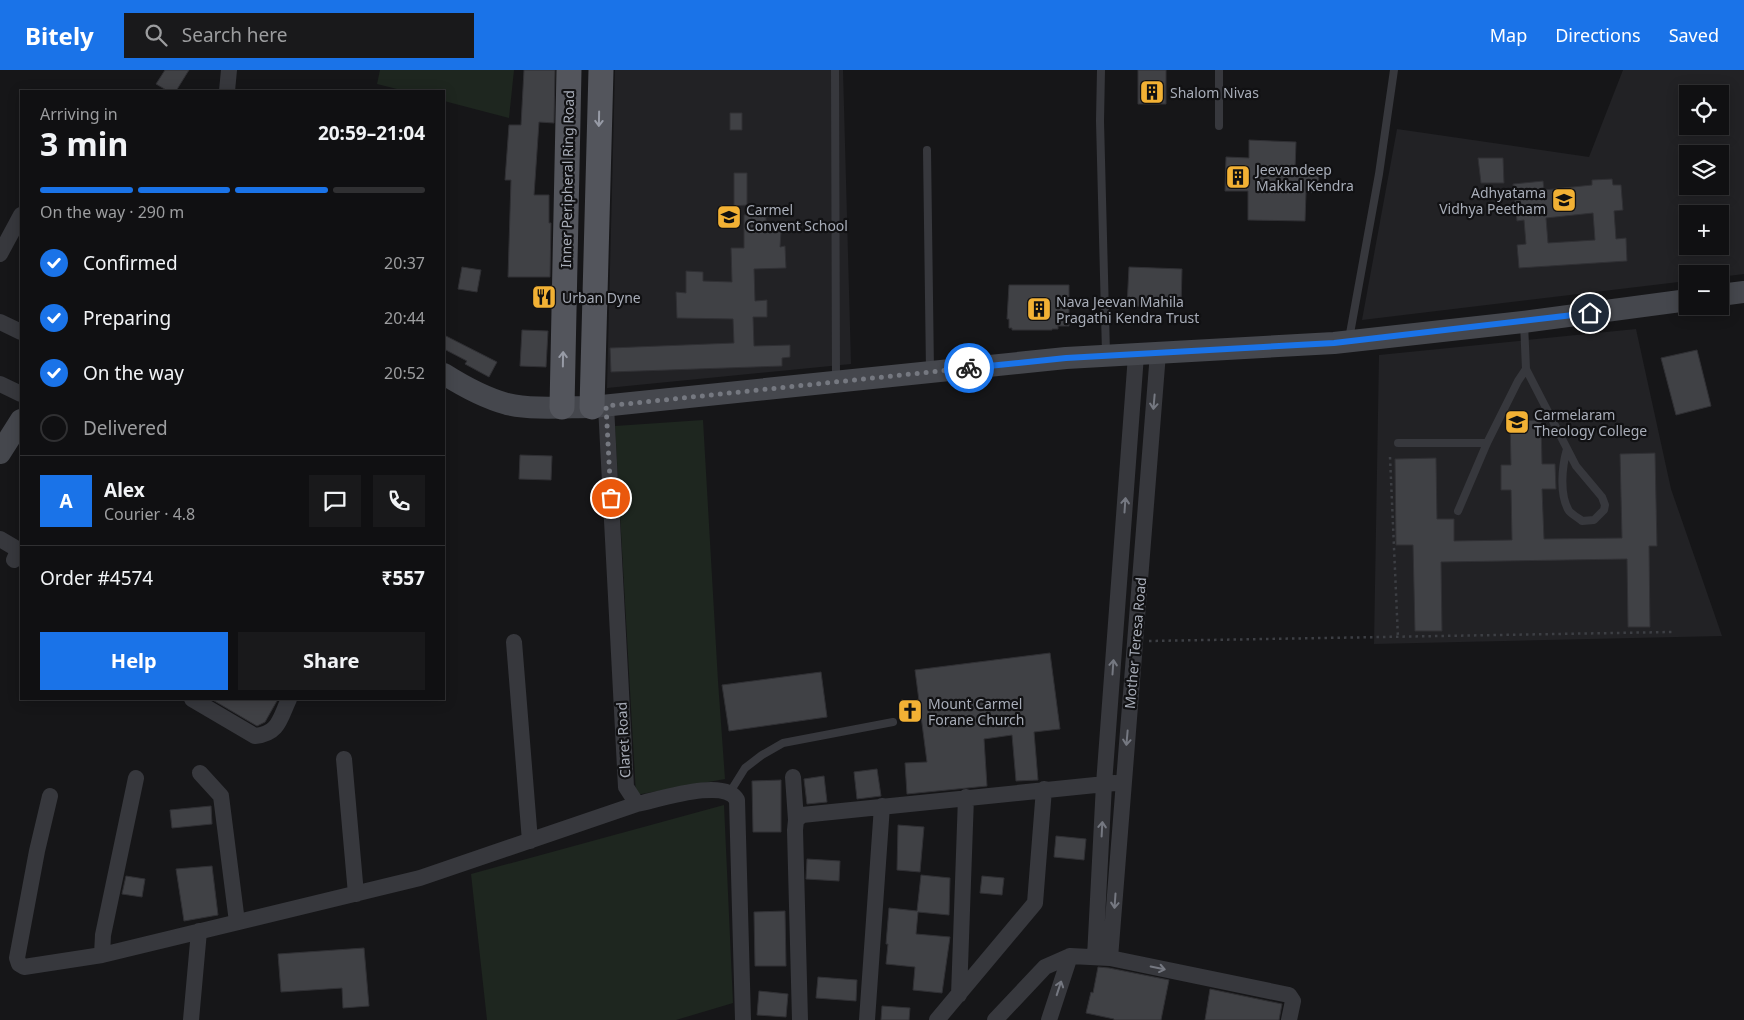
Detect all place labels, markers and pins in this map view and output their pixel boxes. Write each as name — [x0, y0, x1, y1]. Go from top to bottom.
building icon: Shalom Nivas — [1139, 79, 1165, 105]
place label: Shalom Nivas — [1170, 83, 1259, 102]
place label: Jeevandeep Makkal Kendra — [1254, 160, 1354, 195]
building icon: Jeevandeep Makkal Kendra — [1225, 164, 1251, 190]
place label: Adhyatama Vidhya Peetham — [1439, 183, 1546, 218]
school or university icon: Adhyatama Vidhya Peetham — [1551, 187, 1577, 213]
place label: Carmel Convent School — [746, 200, 848, 235]
school or university icon: Carmel Convent School — [716, 204, 742, 230]
restaurant icon: Urban Dyne — [531, 284, 557, 310]
place label: Urban Dyne — [562, 288, 641, 307]
place label: Nava Jeevan Mahila Pragathi Kendra Trust — [1056, 292, 1199, 327]
pin — [1569, 292, 1611, 334]
building icon: Nava Jeevan Mahila Pragathi Kendra Trust — [1026, 296, 1052, 322]
place label: Carmelaram Theology College — [1534, 405, 1647, 440]
school or university icon: Carmelaram Theology College — [1504, 409, 1530, 435]
pin — [590, 477, 632, 519]
place label: Mount Carmel Forane Church — [928, 694, 1024, 729]
church icon: Mount Carmel Forane Church — [897, 698, 923, 724]

